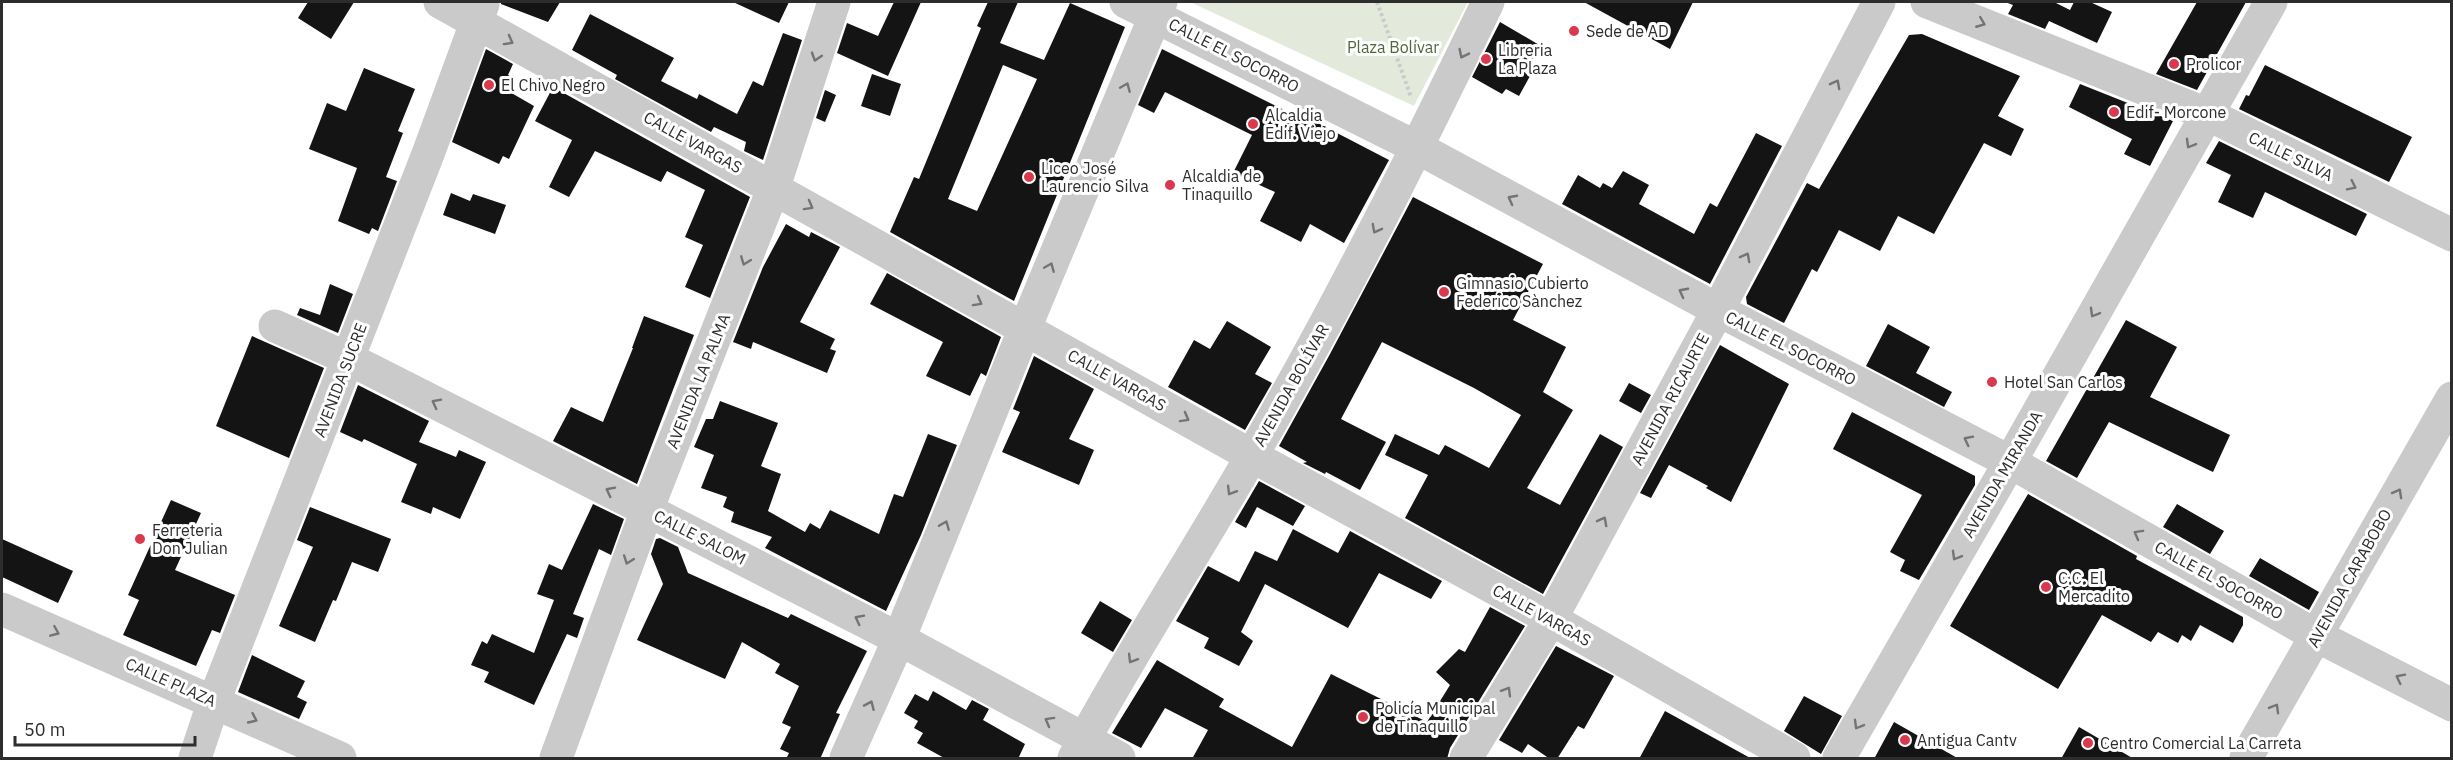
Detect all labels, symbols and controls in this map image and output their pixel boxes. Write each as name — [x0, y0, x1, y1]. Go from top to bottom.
street label: CALLE EL SOCORRO — [1165, 13, 1303, 97]
one-way arrow — [1975, 16, 1986, 28]
place label: Sede de AD — [1586, 21, 1669, 41]
marker: Sede de AD — [1567, 24, 1581, 38]
one-way arrow — [503, 33, 514, 45]
park label: Plaza Bolívar — [1347, 37, 1439, 57]
place label: Libreria La Plaza — [1498, 40, 1557, 78]
one-way arrow — [1459, 48, 1471, 59]
one-way arrow — [810, 51, 823, 62]
marker: Libreria La Plaza — [1479, 52, 1493, 66]
place label: Prolicor — [2186, 54, 2242, 74]
marker: Prolicor — [2167, 57, 2181, 71]
place label: El Chivo Negro — [501, 75, 605, 95]
marker: El Chivo Negro — [482, 78, 496, 92]
one-way arrow — [1829, 80, 1840, 90]
one-way arrow — [1119, 82, 1131, 93]
place label: Edif- Morcone — [2126, 102, 2227, 122]
place label: Alcaldia Edif. Viejo — [1265, 105, 1336, 143]
marker: Edif- Morcone — [2107, 105, 2121, 119]
street label: CALLE VARGAS — [640, 107, 746, 177]
marker: Alcaldia Edif. Viejo — [1246, 117, 1260, 131]
street label: CALLE SILVA — [2246, 127, 2336, 185]
one-way arrow — [2186, 138, 2197, 148]
place label: Liceo José Laurencio Silva — [1041, 158, 1149, 196]
place label: Alcaldia de Tinaquillo — [1182, 166, 1261, 204]
marker: Liceo José Laurencio Silva — [1022, 170, 1036, 184]
marker: Alcaldia de Tinaquillo — [1163, 178, 1177, 192]
one-way arrow — [2346, 179, 2356, 190]
one-way arrow — [1508, 195, 1518, 206]
one-way arrow — [802, 199, 813, 210]
one-way arrow — [1372, 222, 1383, 233]
one-way arrow — [1738, 252, 1750, 263]
one-way arrow — [740, 256, 753, 266]
one-way arrow — [1043, 262, 1055, 273]
place label: Gimnasio Cubierto Federico Sànchez — [1456, 273, 1589, 311]
marker: Gimnasio Cubierto Federico Sànchez — [1437, 285, 1451, 299]
one-way arrow — [1679, 288, 1690, 299]
one-way arrow — [972, 295, 982, 306]
street label: CALLE EL SOCORRO — [1722, 306, 1860, 390]
one-way arrow — [2090, 307, 2101, 318]
street label: AVENIDA LA PALMA — [662, 311, 734, 451]
street label: AVENIDA SUCRE — [309, 320, 371, 440]
street label: AVENIDA BOLÍVAR — [1248, 320, 1333, 450]
street label: AVENIDA RICAURTE — [1627, 330, 1713, 468]
street label: CALLE VARGAS — [1064, 345, 1170, 415]
place label: Hotel San Carlos — [2004, 372, 2123, 392]
marker: Hotel San Carlos — [1985, 375, 1999, 389]
one-way arrow — [432, 399, 443, 410]
street label: AVENIDA MIRANDA — [1958, 407, 2046, 541]
one-way arrow — [1179, 411, 1189, 422]
one-way arrow — [1964, 436, 1974, 447]
one-way arrow — [1227, 485, 1238, 495]
one-way arrow — [606, 487, 617, 498]
one-way arrow — [2391, 489, 2402, 499]
street label: CALLE SALOM — [651, 505, 749, 569]
street label: AVENIDA CARABOBO — [2303, 505, 2395, 651]
one-way arrow — [1596, 517, 1607, 527]
place label: Ferreteria Don Julian — [152, 520, 228, 558]
one-way arrow — [938, 520, 950, 531]
one-way arrow — [2134, 530, 2145, 542]
marker: Ferreteria Don Julian — [133, 532, 147, 546]
street label: CALLE EL SOCORRO — [2151, 536, 2287, 624]
one-way arrow — [1952, 550, 1963, 560]
one-way arrow — [623, 554, 636, 565]
place label: C.C. El Mercadito — [2058, 568, 2130, 606]
street label: CALLE VARGAS — [1489, 580, 1595, 650]
marker: C.C. El Mercadito — [2039, 580, 2053, 594]
one-way arrow — [854, 614, 865, 626]
one-way arrow — [49, 625, 60, 637]
street label: CALLE PLAZA — [123, 653, 219, 711]
one-way arrow — [1127, 653, 1139, 663]
one-way arrow — [2395, 674, 2406, 685]
one-way arrow — [1499, 687, 1511, 697]
place label: Policía Municipal de Tinaquillo — [1375, 698, 1495, 736]
one-way arrow — [863, 700, 875, 711]
one-way arrow — [2268, 704, 2280, 714]
scale bar — [15, 709, 195, 747]
marker: Policía Municipal de Tinaquillo — [1356, 710, 1370, 724]
one-way arrow — [246, 711, 257, 723]
one-way arrow — [1045, 717, 1055, 728]
text: 50 m — [24, 718, 66, 741]
one-way arrow — [1854, 718, 1865, 729]
place label: Antigua Cantv — [1917, 730, 2017, 750]
marker: Antigua Cantv — [1898, 733, 1912, 747]
place label: Centro Comercial La Carreta — [2100, 733, 2302, 753]
marker: Centro Comercial La Carreta — [2081, 736, 2095, 750]

